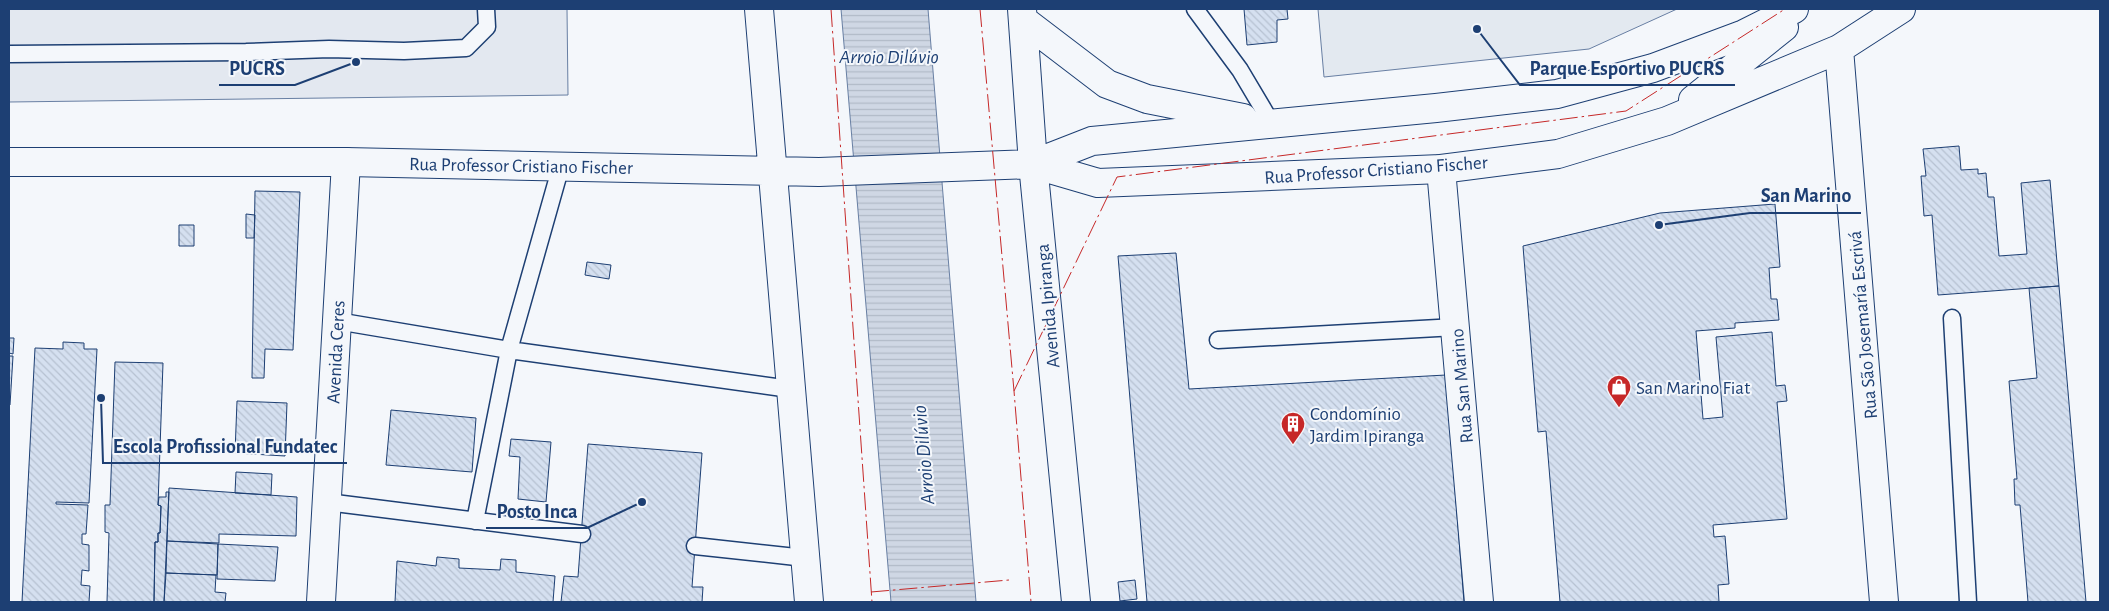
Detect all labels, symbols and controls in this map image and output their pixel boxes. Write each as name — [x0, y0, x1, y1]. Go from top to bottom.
water label: Arroio Dilúvio — [838, 47, 939, 67]
callout: PUCRS — [219, 50, 295, 85]
callout: Parque Esportivo PUCRS — [1520, 50, 1735, 85]
text: PUCRS — [229, 59, 285, 79]
text: Parque Esportivo PUCRS — [1530, 59, 1724, 79]
street label: Rua Professor Cristiano Fischer — [1264, 153, 1488, 188]
street label: Rua Professor Cristiano Fischer — [409, 155, 633, 178]
callout: San Marino — [1750, 178, 1861, 213]
text: San Marino — [1761, 186, 1851, 206]
street label: Rua São Josemaría Escrivá — [1846, 230, 1881, 420]
street label: Avenida Ipiranga — [1034, 243, 1063, 369]
street label: Avenida Ceres — [324, 300, 349, 404]
street label: Rua San Marino — [1448, 328, 1477, 444]
shop icon: San Marino Fiat — [1606, 374, 1632, 408]
place label: San Marino Fiat — [1636, 379, 1750, 398]
water label: Arroio Dilúvio — [910, 404, 938, 506]
place label: Condomínio Jardim Ipiranga — [1310, 405, 1425, 446]
building icon: Condomínio Jardim Ipiranga — [1280, 411, 1306, 445]
callout: Escola Profissional Fundatec — [103, 428, 347, 463]
text: Escola Profissional Fundatec — [113, 437, 338, 457]
callout: Posto Inca — [486, 493, 587, 528]
text: Posto Inca — [497, 502, 578, 522]

